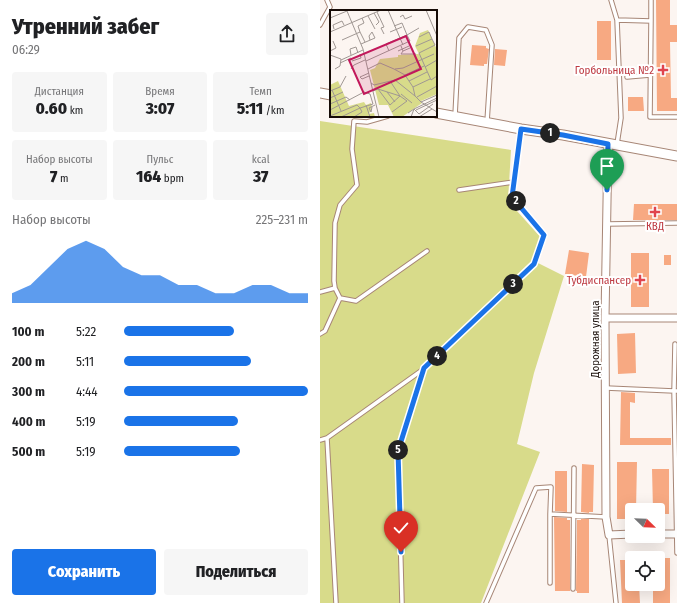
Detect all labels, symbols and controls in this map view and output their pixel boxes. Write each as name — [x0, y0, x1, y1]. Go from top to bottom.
inset map — [330, 10, 437, 117]
text: Утренний забег — [12, 13, 159, 40]
button: share — [266, 13, 308, 55]
text: 06:29 — [12, 42, 40, 57]
place label: Горбольница №2 — [575, 64, 654, 77]
marker: Горбольница №2 — [657, 64, 669, 76]
text: Дистанция — [35, 85, 84, 98]
text: Время — [145, 85, 175, 98]
text: Темп — [249, 85, 272, 98]
text: 0.60 — [35, 98, 67, 119]
text: 3:07 — [146, 98, 174, 119]
text: 5:11 — [237, 98, 263, 119]
text: km — [67, 104, 83, 117]
text: /km — [263, 104, 284, 117]
pin: 1 — [540, 123, 560, 143]
text: 1 — [548, 126, 552, 139]
pin — [590, 149, 624, 190]
text: Набор высоты — [26, 153, 93, 166]
text: Пульс — [147, 153, 173, 166]
text: kcal — [252, 153, 270, 166]
icon: arrive — [596, 155, 618, 177]
text: 7 — [50, 166, 57, 187]
text: 164 — [136, 166, 161, 187]
text: 37 — [253, 166, 268, 187]
text: m — [57, 172, 69, 185]
text: bpm — [161, 172, 184, 185]
pin: 2 — [506, 191, 526, 211]
text: 2 — [513, 194, 519, 207]
marker: КВД — [649, 206, 661, 218]
text: Набор высоты — [12, 212, 91, 227]
text: 225–231 m — [256, 212, 308, 227]
place label: КВД — [646, 220, 664, 233]
pin: 3 — [503, 274, 523, 294]
place label: Тубдиспансер — [567, 274, 631, 287]
marker: Тубдиспансер — [634, 274, 646, 286]
text: 3 — [510, 277, 516, 290]
street label: Дорожная улица — [589, 300, 602, 379]
text: 100 m — [12, 324, 44, 339]
text: 5:22 — [76, 324, 96, 339]
pin: 4 — [427, 346, 447, 366]
text: 4 — [434, 349, 440, 362]
text: 200 m — [12, 354, 45, 369]
text: 5:11 — [76, 354, 94, 369]
text: 300 m — [12, 384, 45, 399]
text: 4:44 — [76, 384, 98, 399]
text: 400 m — [12, 414, 46, 429]
text: 5:19 — [76, 414, 96, 429]
pin: 5 — [388, 440, 408, 460]
text: 5 — [395, 443, 401, 456]
text: 500 m — [12, 444, 45, 459]
text: 5:19 — [76, 444, 96, 459]
north arrow — [625, 503, 665, 543]
map controls — [625, 503, 665, 591]
pin — [384, 511, 418, 552]
icon: check — [390, 517, 412, 539]
button: Сохранить — [12, 549, 156, 595]
button: Поделиться — [164, 549, 308, 595]
button: locate — [625, 551, 665, 591]

